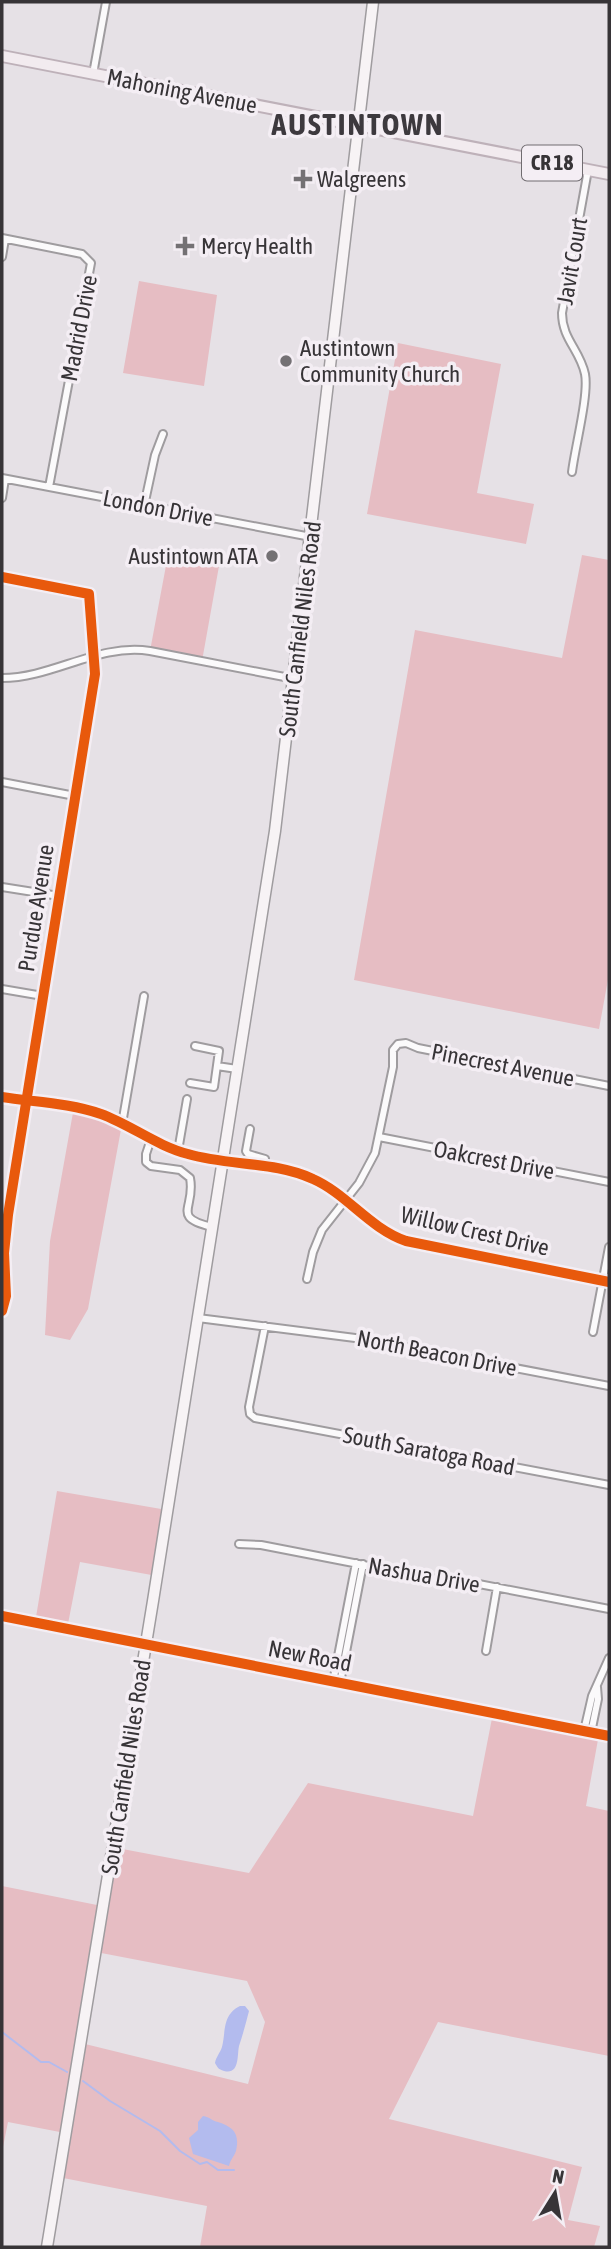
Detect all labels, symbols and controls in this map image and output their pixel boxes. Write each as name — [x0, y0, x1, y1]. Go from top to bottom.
street label: Mahoning Avenue — [105, 64, 259, 118]
district label: AUSTINTOWN — [271, 107, 444, 141]
road number: CR 18 — [522, 146, 582, 180]
place label: Walgreens — [317, 166, 406, 192]
marker: Walgreens — [295, 171, 311, 187]
street label: Javit Court — [552, 215, 592, 307]
place label: Mercy Health — [201, 233, 313, 259]
marker: Mercy Health — [175, 236, 195, 256]
street label: Madrid Drive — [56, 273, 102, 383]
place label: Austintown Community Church — [300, 335, 460, 387]
marker: Austintown Community Church — [278, 353, 294, 369]
street label: London Drive — [101, 485, 215, 531]
street label: South Canfield Niles Road — [274, 520, 326, 738]
place label: Austintown ATA — [129, 543, 259, 569]
marker: Austintown ATA — [264, 548, 280, 564]
street label: Purdue Avenue — [13, 843, 59, 973]
street label: Pinecrest Avenue — [429, 1038, 577, 1092]
street label: Oakcrest Drive — [432, 1136, 556, 1184]
street label: Willow Crest Drive — [398, 1201, 552, 1261]
street label: North Beacon Drive — [355, 1325, 519, 1381]
street label: South Saratoga Road — [341, 1422, 517, 1480]
street label: Nashua Drive — [366, 1552, 482, 1598]
street label: New Road — [266, 1635, 354, 1677]
street label: South Canfield Niles Road — [96, 1658, 156, 1876]
north arrow — [520, 2158, 590, 2228]
text: N — [551, 2164, 566, 2188]

